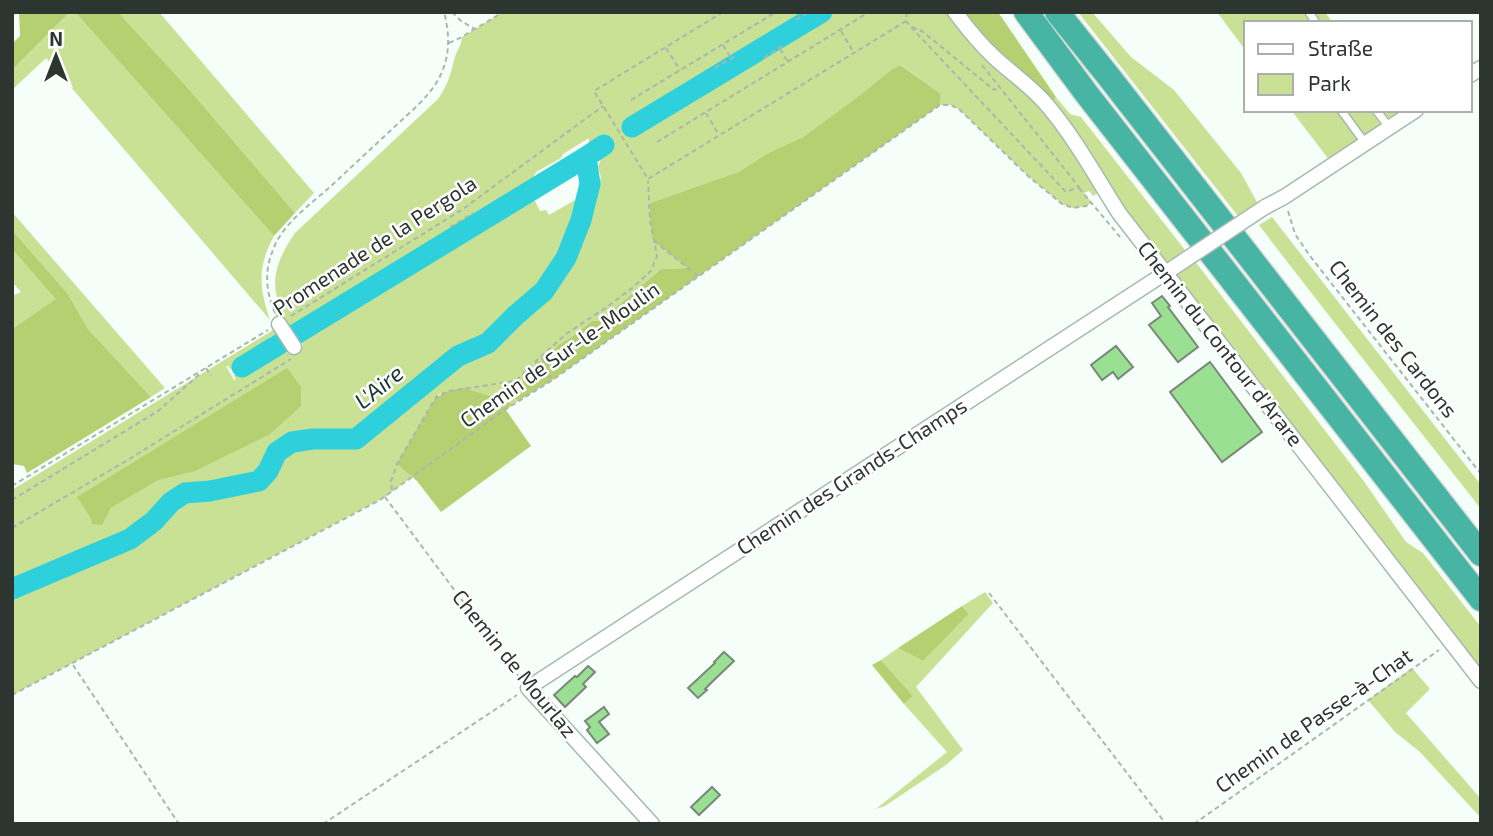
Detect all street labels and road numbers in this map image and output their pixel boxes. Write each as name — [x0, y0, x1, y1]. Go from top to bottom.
street label: Promenade de la Pergola — [268, 170, 481, 320]
street label: Chemin du Contour d'Arare — [1133, 236, 1309, 451]
street label: Chemin des Cardons — [1325, 254, 1463, 422]
street label: Chemin de Sur-le-Moulin — [455, 275, 664, 432]
street label: Chemin des Grands-Champs — [732, 392, 971, 559]
street label: Chemin de Mourlaz — [448, 584, 583, 742]
street label: Chemin de Passe-à-Chat — [1210, 642, 1416, 797]

